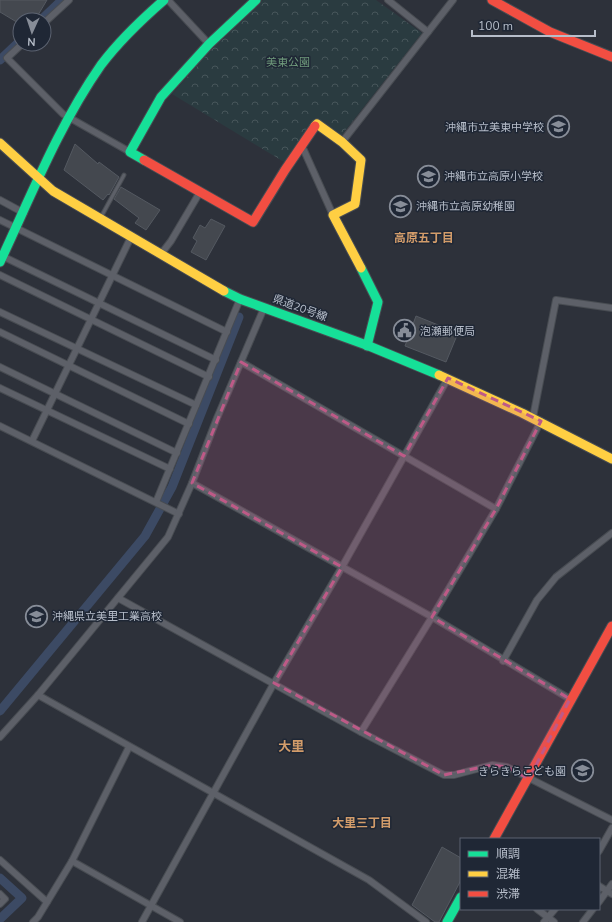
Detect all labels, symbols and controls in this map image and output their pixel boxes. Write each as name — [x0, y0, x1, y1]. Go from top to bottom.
north arrow — [12, 12, 52, 52]
scale bar — [472, 12, 595, 38]
text: 100 m — [478, 18, 513, 34]
text: N — [27, 34, 36, 49]
park label: 美東公園 — [266, 55, 310, 70]
school or university icon: 沖縄市立美東中学校 — [546, 114, 572, 140]
place label: 沖縄市立美東中学校 — [445, 120, 544, 135]
school or university icon: 沖縄市立高原小学校 — [415, 163, 441, 189]
place label: 沖縄市立高原小学校 — [444, 169, 543, 184]
school or university icon: 沖縄市立高原幼稚園 — [388, 193, 414, 219]
place label: 沖縄市立高原幼稚園 — [416, 199, 515, 214]
district label: 高原五丁目 — [394, 230, 454, 246]
street label: 県道20号線 — [271, 291, 329, 325]
public building icon: 泡瀬郵便局 — [391, 318, 417, 344]
place label: 泡瀬郵便局 — [420, 324, 475, 339]
school or university icon: 沖縄県立美里工業高校 — [24, 603, 50, 629]
place label: 沖縄県立美里工業高校 — [52, 609, 162, 624]
district label: 大里 — [278, 738, 304, 756]
school or university icon: きらきらこども園 — [569, 758, 595, 784]
place label: きらきらこども園 — [478, 764, 566, 779]
district label: 大里三丁目 — [332, 815, 392, 831]
legend — [460, 838, 600, 910]
text: 順調 — [496, 846, 520, 862]
text: 混雑 — [496, 866, 520, 882]
text: 渋滞 — [496, 886, 520, 902]

